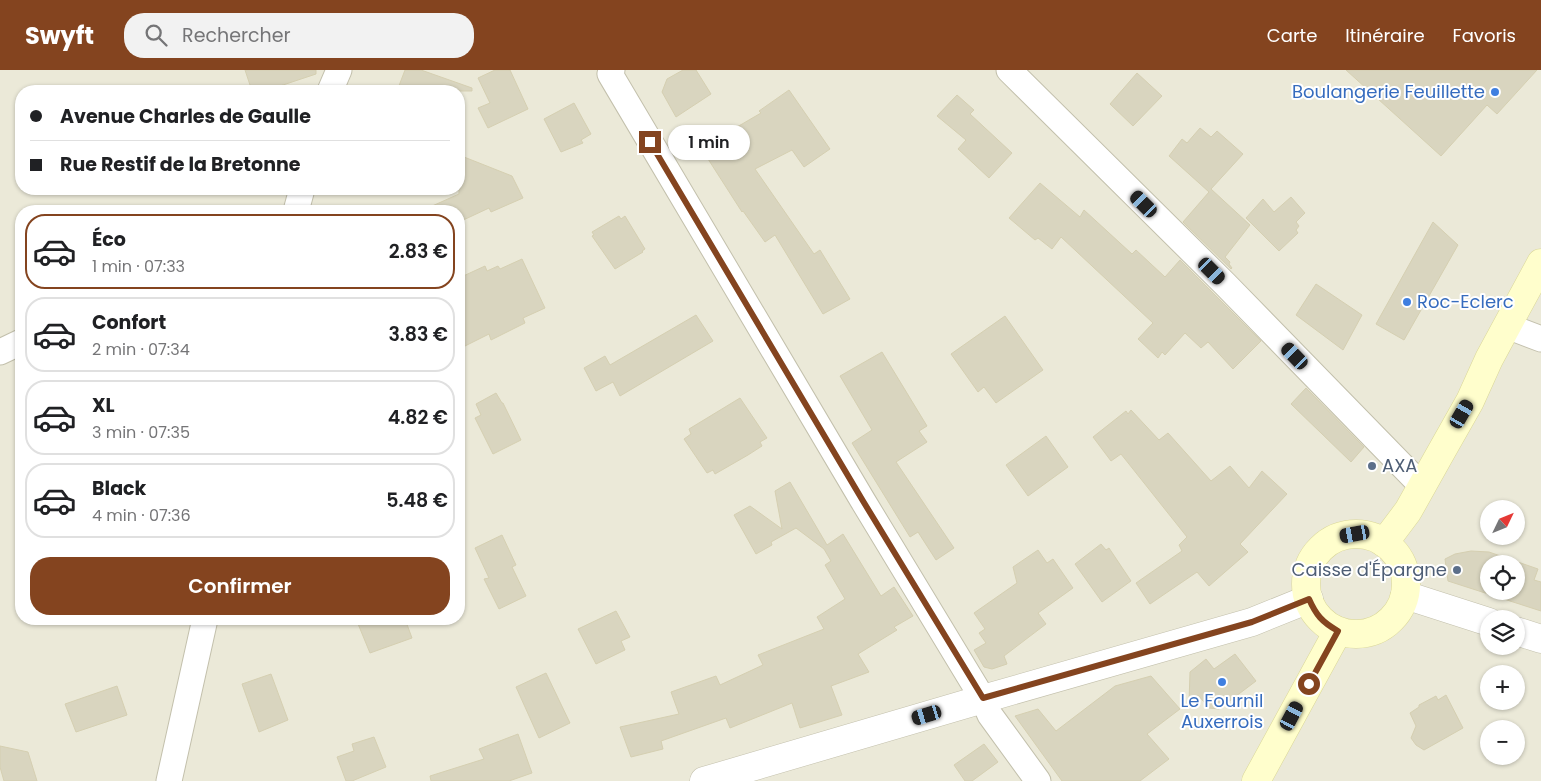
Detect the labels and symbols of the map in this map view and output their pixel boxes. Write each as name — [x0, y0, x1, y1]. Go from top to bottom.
place label: Boulangerie Feuillette — [1292, 79, 1485, 104]
marker: Boulangerie Feuillette — [1489, 86, 1501, 98]
callout: 1 min — [668, 124, 750, 160]
route end — [639, 131, 661, 153]
car — [1128, 188, 1159, 220]
car — [1196, 255, 1227, 287]
place label: Roc-Eclerc — [1417, 289, 1514, 314]
marker: Roc-Eclerc — [1401, 296, 1413, 308]
car — [1279, 340, 1310, 372]
car — [1448, 397, 1475, 431]
place label: AXA — [1382, 453, 1417, 478]
marker: AXA — [1366, 460, 1378, 472]
north arrow — [1480, 500, 1525, 545]
car — [1338, 524, 1371, 544]
place label: Caisse d'Épargne — [1292, 557, 1447, 582]
marker: Caisse d'Épargne — [1451, 564, 1463, 576]
route start — [1298, 673, 1320, 695]
marker: Le Fournil Auxerrois — [1216, 676, 1228, 688]
place label: Le Fournil Auxerrois — [1181, 688, 1263, 734]
car — [1278, 699, 1305, 733]
car — [910, 703, 943, 727]

